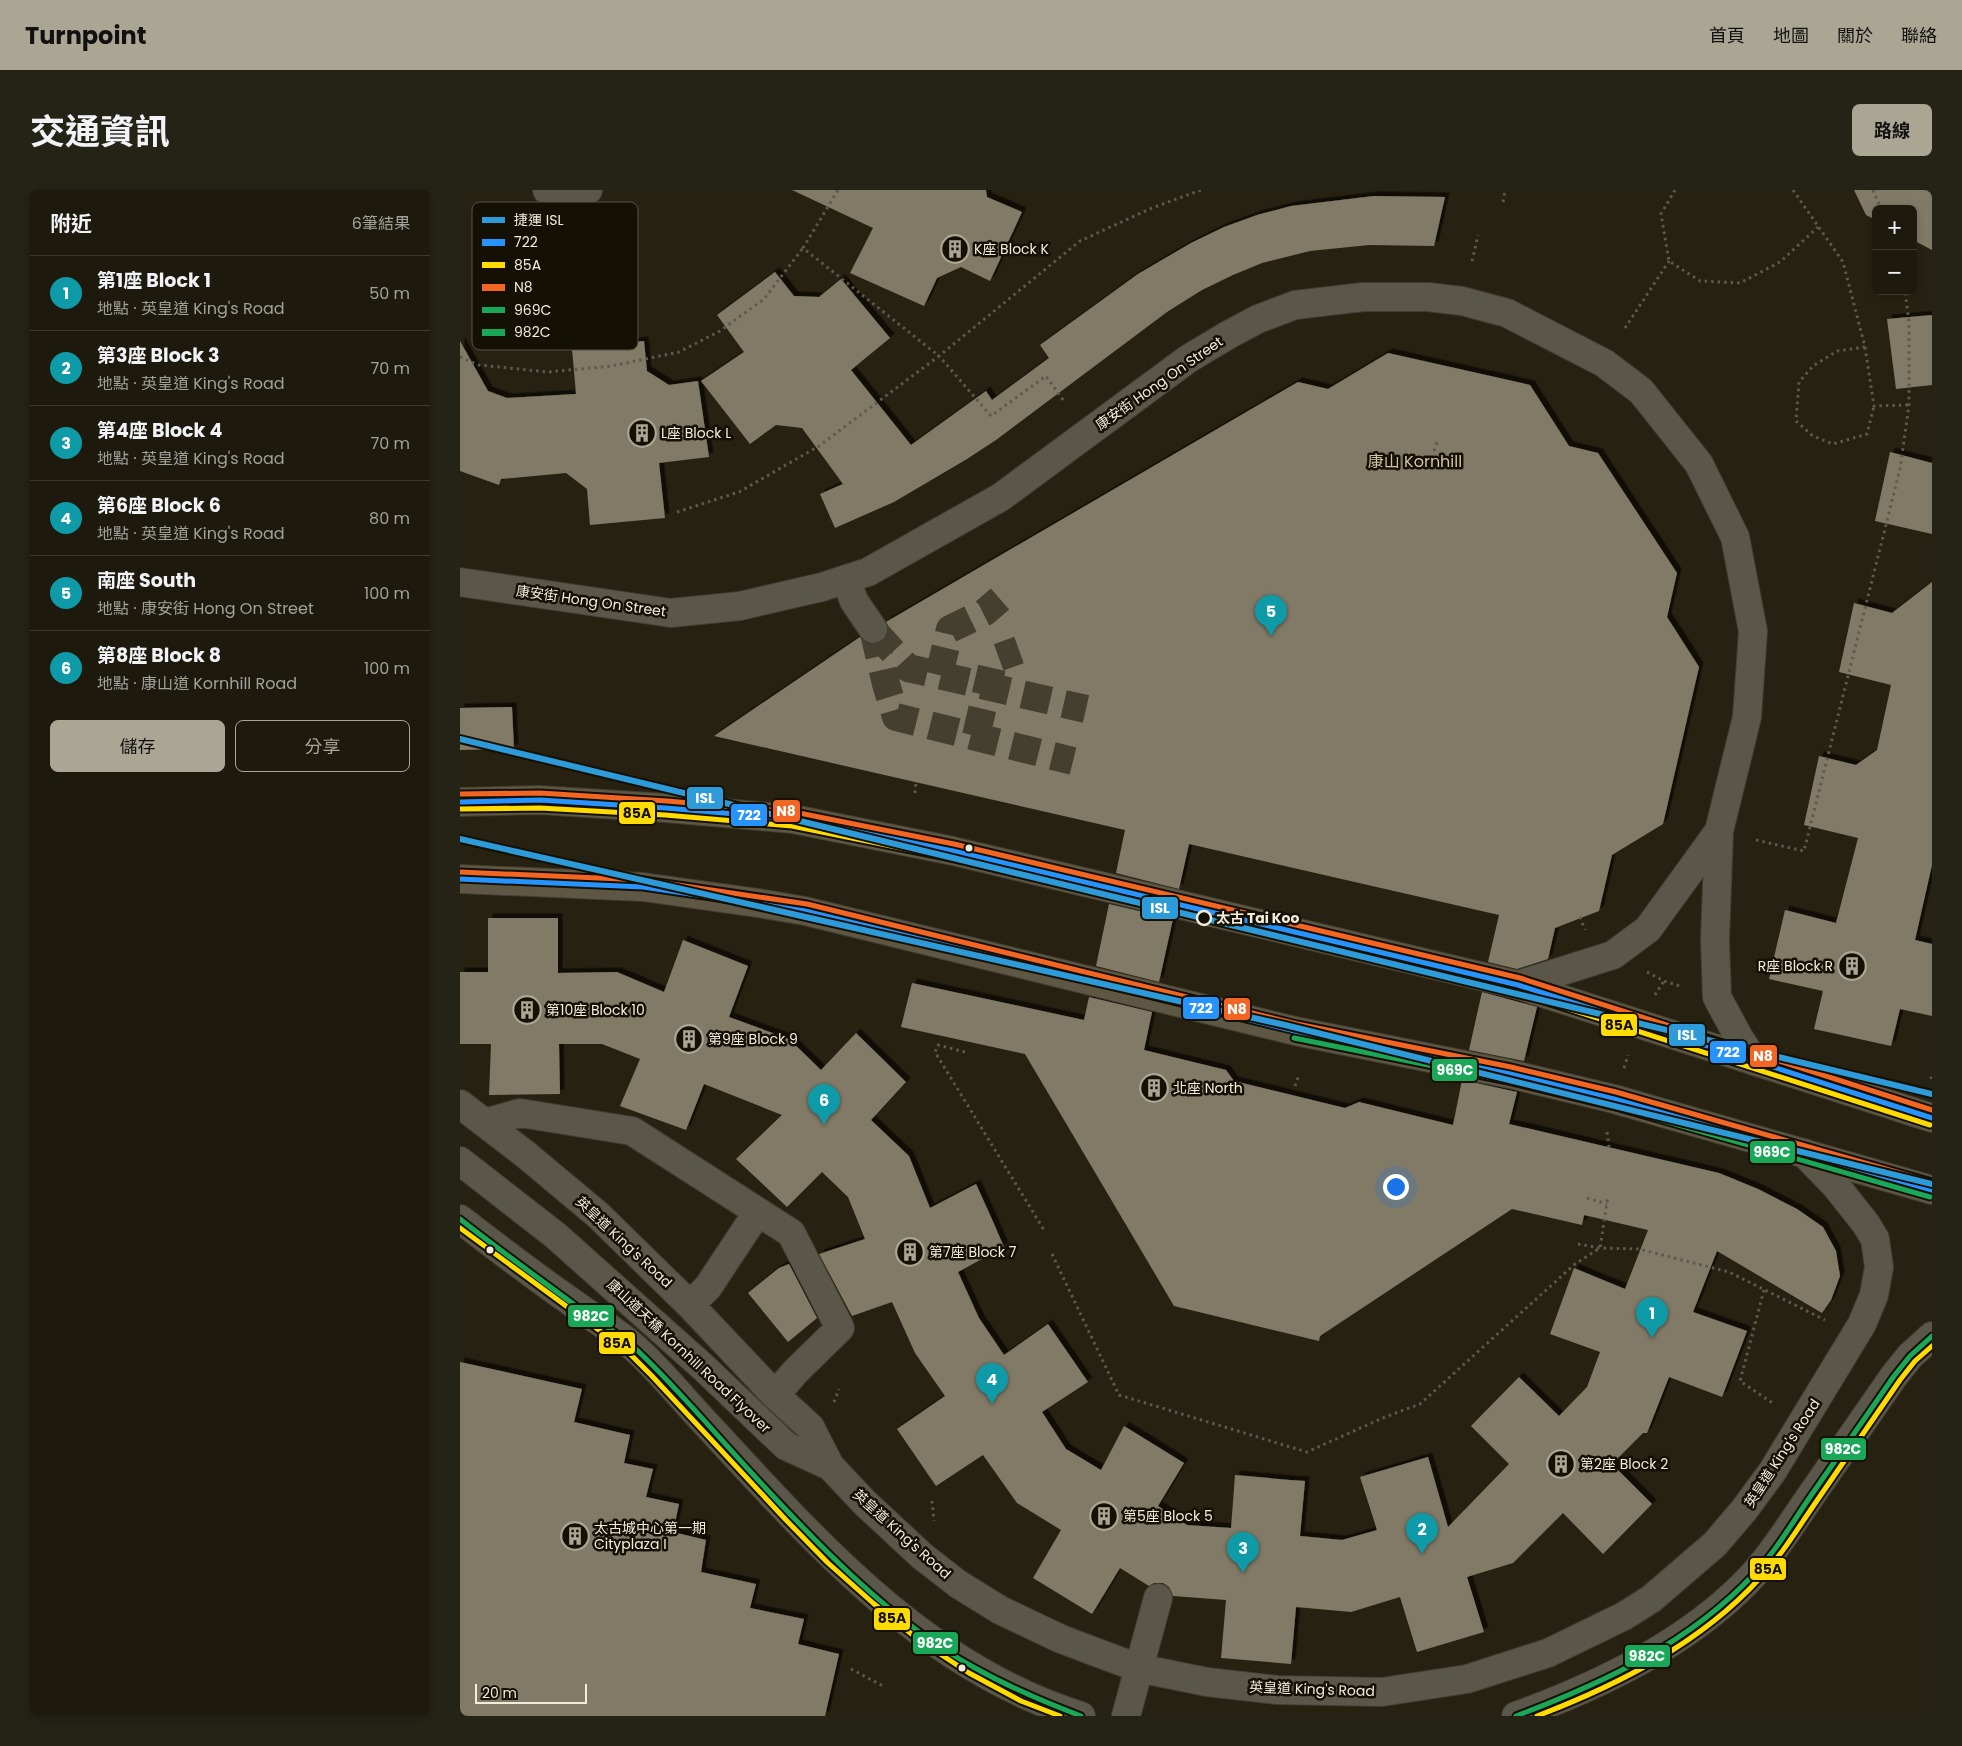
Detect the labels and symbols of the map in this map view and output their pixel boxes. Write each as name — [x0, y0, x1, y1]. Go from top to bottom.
legend — [472, 202, 638, 350]
text: 捷運 ISL — [514, 210, 563, 230]
text: 722 — [514, 232, 538, 252]
building icon: K座 Block K — [940, 234, 970, 264]
place label: K座 Block K — [974, 239, 1050, 259]
text: 85A — [514, 255, 541, 275]
text: N8 — [514, 277, 533, 297]
text: 969C — [514, 300, 551, 320]
text: 982C — [514, 322, 551, 342]
street label: 康安街 Hong On Street — [1091, 331, 1227, 435]
building icon: L座 Block L — [627, 418, 657, 448]
place label: L座 Block L — [661, 423, 731, 443]
district label: 康山 Kornhill — [1368, 450, 1462, 473]
street label: 康安街 Hong On Street — [515, 581, 667, 621]
pin: 5 — [1255, 595, 1287, 636]
line badge: ISL — [686, 786, 724, 810]
text: ISL — [695, 788, 715, 808]
line badge: N8 — [772, 799, 801, 823]
line badge: 85A — [618, 801, 656, 825]
text: N8 — [776, 801, 796, 821]
text: 85A — [623, 803, 652, 823]
line badge: 722 — [730, 803, 768, 827]
text: 722 — [737, 805, 761, 825]
unlabelled marker — [964, 843, 974, 853]
line badge: ISL — [1141, 896, 1179, 920]
text: ISL — [1150, 898, 1170, 918]
place label: 太古 Tai Koo — [1216, 908, 1300, 928]
marker: 太古 Tai Koo — [1196, 910, 1212, 926]
building icon: R座 Block R — [1837, 951, 1867, 981]
place label: R座 Block R — [1758, 956, 1833, 976]
building icon: 第10座 Block 10 — [512, 995, 542, 1025]
line badge: 722 — [1182, 996, 1220, 1020]
line badge: N8 — [1223, 997, 1251, 1021]
text: 722 — [1189, 998, 1213, 1018]
text: N8 — [1227, 999, 1247, 1019]
place label: 第10座 Block 10 — [546, 1000, 645, 1020]
line badge: 85A — [1600, 1013, 1638, 1037]
text: 85A — [1605, 1015, 1634, 1035]
line badge: ISL — [1668, 1023, 1706, 1047]
building icon: 第9座 Block 9 — [674, 1024, 704, 1054]
text: ISL — [1677, 1025, 1697, 1045]
place label: 第9座 Block 9 — [708, 1029, 798, 1049]
line badge: 722 — [1709, 1040, 1747, 1064]
text: 722 — [1716, 1042, 1740, 1062]
line badge: N8 — [1749, 1044, 1778, 1068]
text: N8 — [1753, 1046, 1773, 1066]
line badge: 969C — [1431, 1058, 1478, 1082]
text: 969C — [1437, 1060, 1474, 1080]
building icon: 北座 North — [1139, 1073, 1169, 1103]
place label: 北座 North — [1173, 1078, 1243, 1098]
pin: 6 — [808, 1084, 840, 1125]
line badge: 969C — [1749, 1140, 1796, 1164]
text: 969C — [1754, 1142, 1791, 1162]
your location — [1383, 1174, 1409, 1200]
street label: 英皇道 King's Road — [571, 1192, 677, 1292]
building icon: 第7座 Block 7 — [895, 1237, 925, 1267]
place label: 第7座 Block 7 — [929, 1242, 1017, 1262]
unlabelled marker — [485, 1245, 495, 1255]
street label: 康山道天橋 Kornhill Road Flyover — [603, 1275, 775, 1437]
pin: 1 — [1636, 1297, 1668, 1338]
line badge: 982C — [567, 1304, 615, 1328]
text: 982C — [573, 1306, 609, 1326]
line badge: 85A — [598, 1331, 636, 1355]
text: 85A — [603, 1333, 632, 1353]
pin: 4 — [976, 1363, 1008, 1404]
street label: 英皇道 King's Road — [1739, 1395, 1825, 1511]
line badge: 982C — [1820, 1437, 1867, 1461]
text: 982C — [1825, 1439, 1861, 1459]
building icon: 第2座 Block 2 — [1546, 1449, 1576, 1479]
place label: 第2座 Block 2 — [1580, 1454, 1668, 1474]
street label: 英皇道 King's Road — [849, 1485, 955, 1583]
building icon: 第5座 Block 5 — [1089, 1501, 1119, 1531]
place label: 第5座 Block 5 — [1123, 1506, 1213, 1526]
pin: 2 — [1406, 1513, 1438, 1554]
place label: 太古城中心第一期 Cityplaza I — [594, 1518, 706, 1554]
building icon: 太古城中心第一期 Cityplaza I — [560, 1521, 590, 1551]
pin: 3 — [1227, 1532, 1259, 1573]
line badge: 85A — [1749, 1557, 1787, 1581]
text: 85A — [1754, 1559, 1783, 1579]
line badge: 85A — [873, 1607, 911, 1631]
text: 85A — [878, 1608, 907, 1628]
line badge: 982C — [912, 1631, 959, 1655]
text: 982C — [917, 1633, 953, 1653]
line badge: 982C — [1624, 1644, 1671, 1668]
text: 982C — [1629, 1646, 1665, 1666]
unlabelled marker — [957, 1663, 967, 1673]
street label: 英皇道 King's Road — [1249, 1677, 1375, 1701]
scale bar — [475, 1681, 588, 1704]

